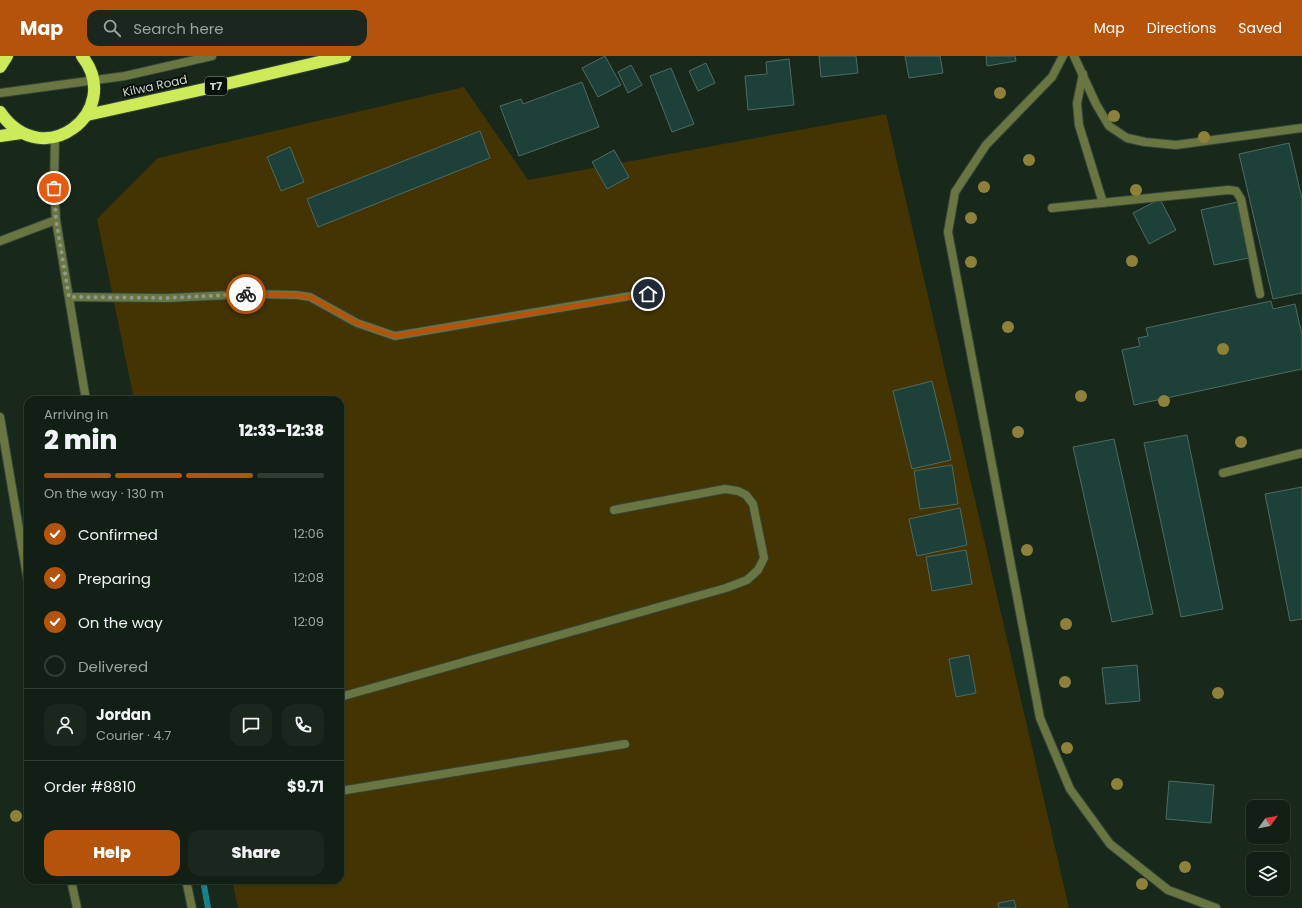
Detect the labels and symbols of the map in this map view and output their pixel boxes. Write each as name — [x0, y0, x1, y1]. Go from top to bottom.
street label: Kilwa Road — [121, 70, 189, 101]
road number: T7 — [205, 77, 227, 95]
pin — [37, 171, 71, 205]
courier — [226, 274, 266, 314]
pin — [631, 277, 665, 311]
north arrow — [1246, 800, 1290, 844]

